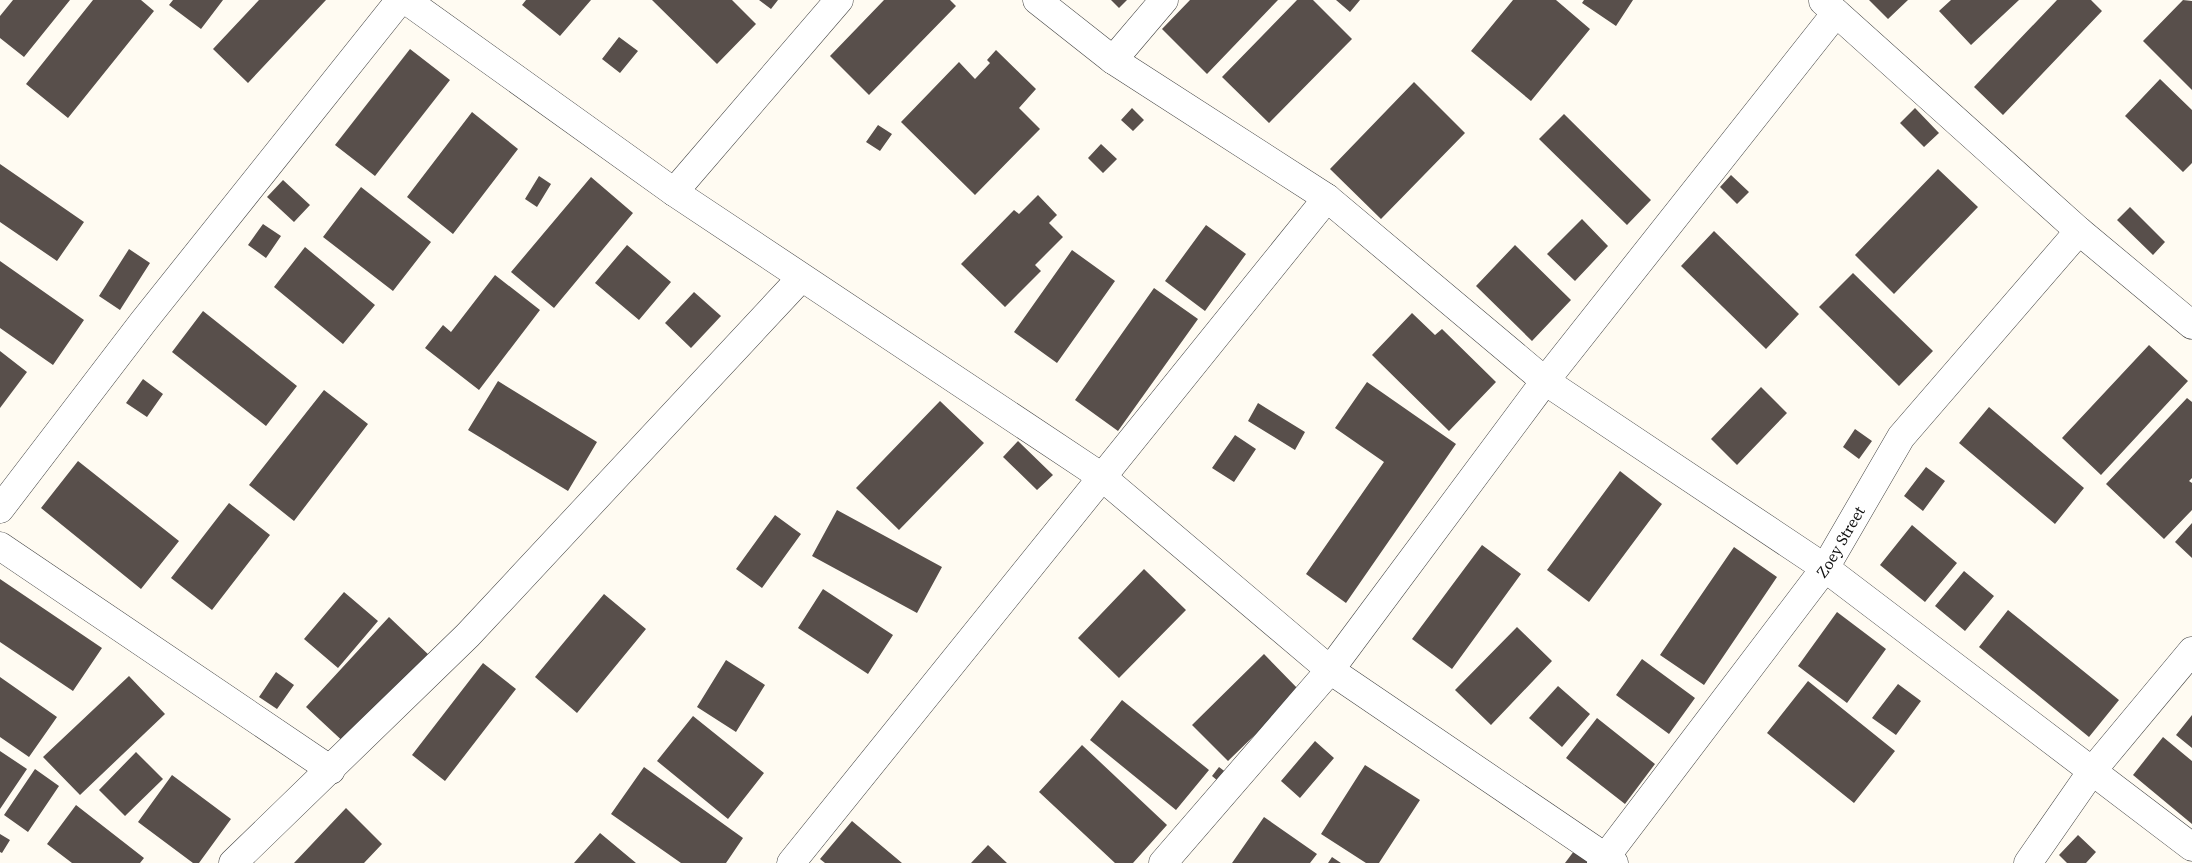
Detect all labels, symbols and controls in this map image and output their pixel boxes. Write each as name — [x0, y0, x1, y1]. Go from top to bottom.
street label: Zoey Street — [1811, 501, 1870, 582]

